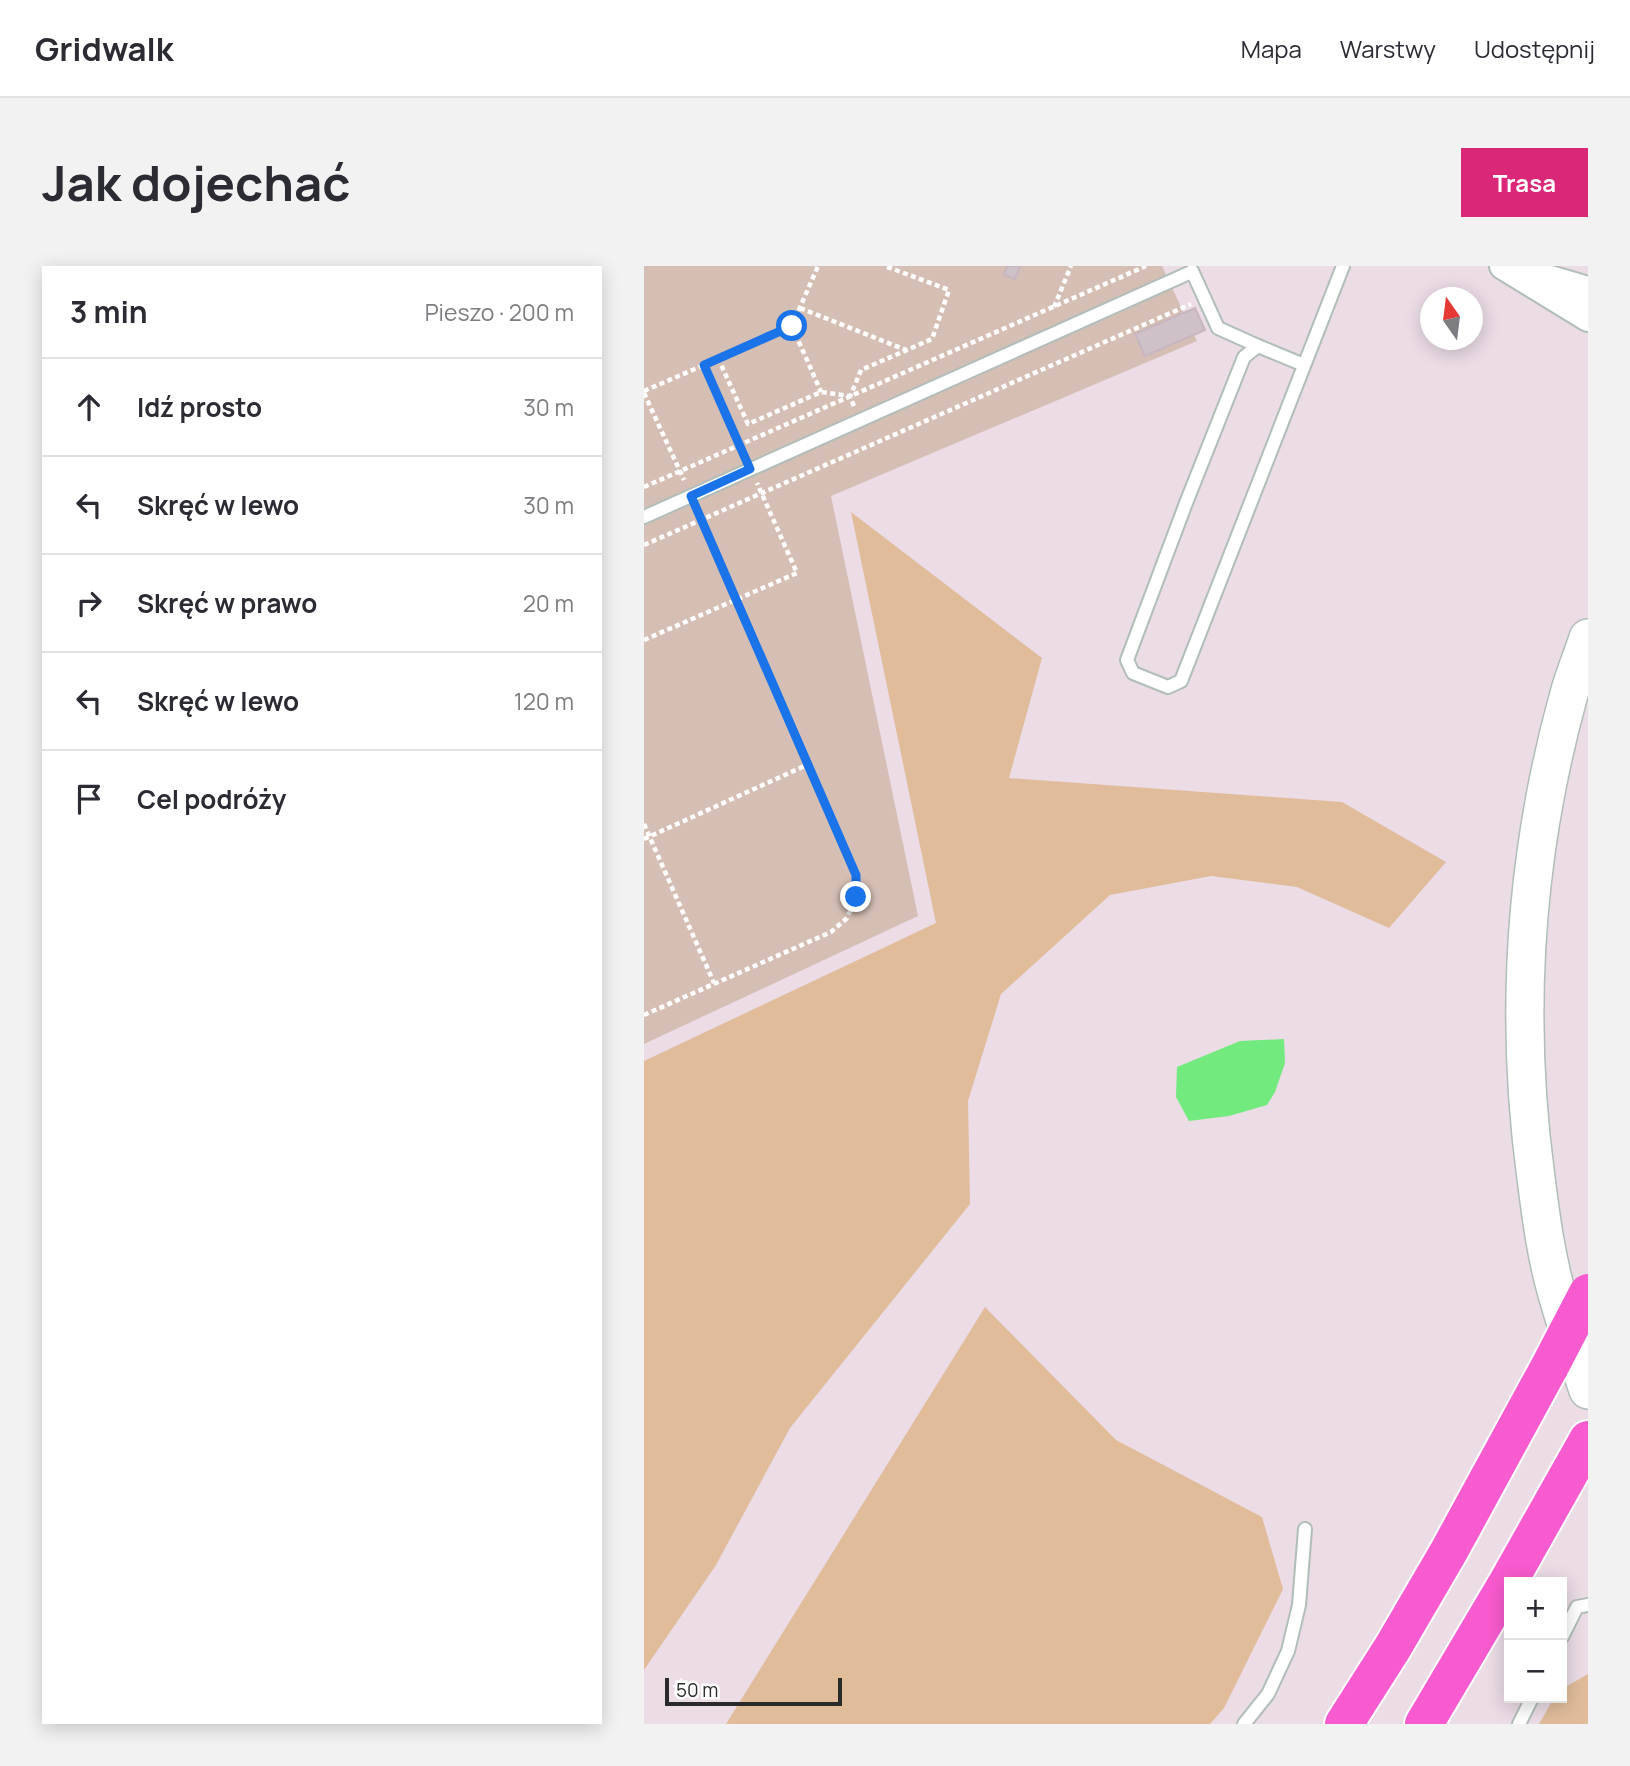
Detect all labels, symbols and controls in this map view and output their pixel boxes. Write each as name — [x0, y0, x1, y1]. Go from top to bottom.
text: Gridwalk — [35, 26, 173, 71]
text: Mapa — [1241, 32, 1302, 65]
text: Warstwy — [1340, 32, 1436, 65]
text: Udostępnij — [1474, 32, 1595, 65]
button: Trasa — [1461, 148, 1588, 217]
text: Jak dojechać — [42, 149, 350, 216]
north arrow — [1420, 287, 1483, 350]
text: 3 min — [70, 291, 148, 332]
text: Pieszo · 200 m — [425, 296, 574, 328]
route start — [776, 310, 807, 341]
icon: ahead — [70, 388, 108, 426]
text: Idź prosto — [137, 389, 262, 425]
text: 30 m — [523, 391, 574, 423]
icon: left — [70, 486, 108, 524]
text: Skręć w lewo — [137, 487, 299, 523]
text: 30 m — [523, 489, 574, 521]
icon: right — [70, 584, 108, 622]
text: Skręć w prawo — [137, 585, 317, 621]
text: 20 m — [523, 587, 574, 619]
icon: left — [70, 682, 108, 720]
text: Skręć w lewo — [137, 683, 299, 719]
text: 120 m — [514, 685, 574, 717]
icon: arrive — [70, 780, 108, 818]
text: Cel podróży — [137, 781, 286, 817]
route end — [840, 881, 871, 912]
map controls — [1504, 1577, 1567, 1703]
button: + — [1504, 1577, 1567, 1640]
button: − — [1504, 1640, 1567, 1703]
scale bar — [665, 1675, 842, 1707]
text: 50 m — [676, 1677, 718, 1703]

